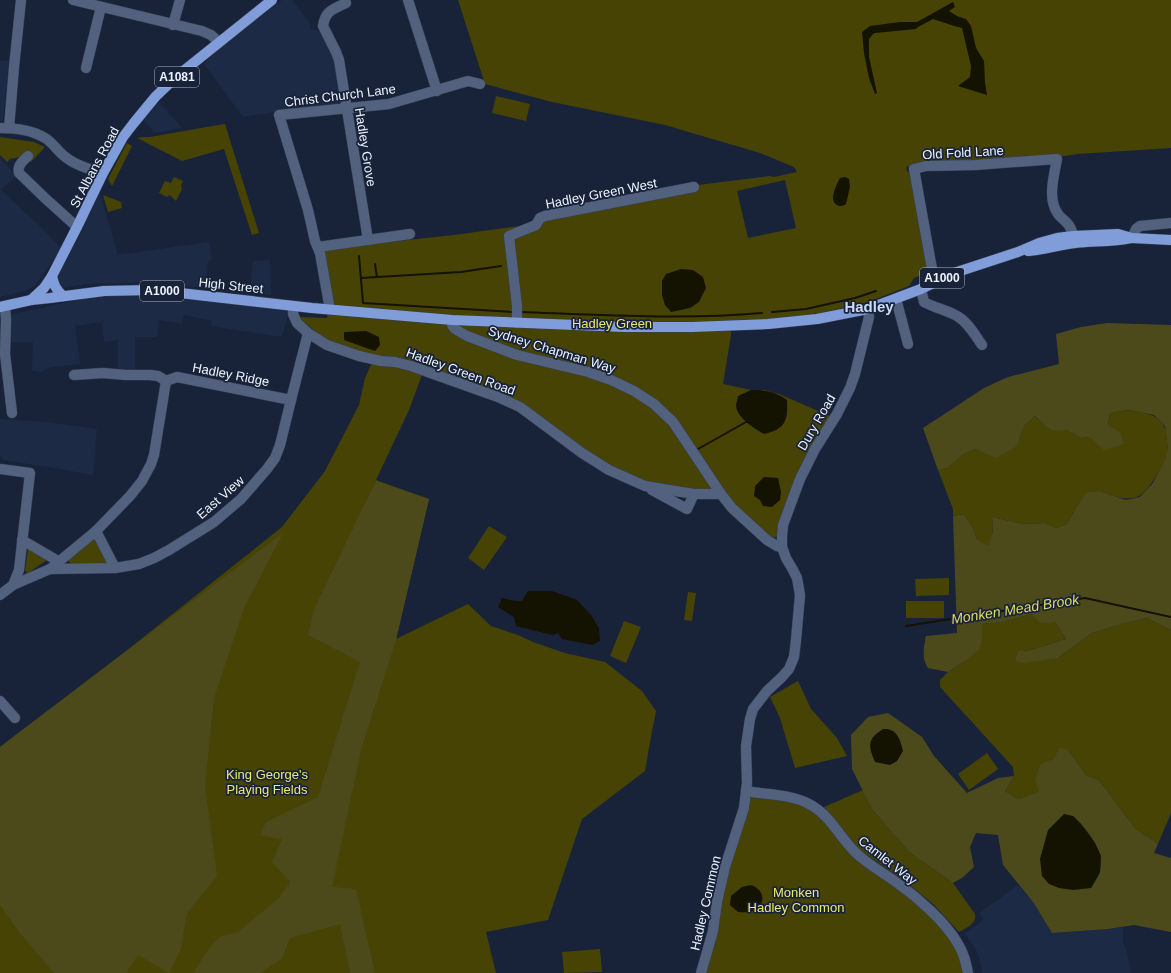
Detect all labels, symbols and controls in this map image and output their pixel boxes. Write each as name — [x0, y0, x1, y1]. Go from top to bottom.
road number: A1081 — [155, 67, 199, 87]
street label: Christ Church Lane — [284, 81, 397, 110]
street label: Hadley Grove — [352, 107, 379, 188]
street label: St Albans Road — [67, 124, 122, 210]
street label: Old Fold Lane — [922, 143, 1004, 162]
street label: Hadley Green West — [544, 175, 658, 212]
road number: A1000 — [920, 268, 964, 288]
street label: High Street — [198, 275, 264, 296]
road number: A1000 — [140, 281, 184, 301]
district label: Hadley — [844, 298, 894, 315]
park label: Hadley Green — [572, 316, 652, 331]
street label: Sydney Chapman Way — [486, 323, 618, 376]
street label: Hadley Green Road — [404, 345, 517, 398]
street label: Hadley Ridge — [191, 360, 271, 389]
street label: Dury Road — [794, 392, 838, 453]
street label: East View — [194, 472, 247, 522]
water label: Monken Mead Brook — [950, 591, 1081, 627]
park label: King George's Playing Fields — [226, 767, 308, 797]
street label: Camlet Way — [855, 833, 920, 888]
street label: Hadley Common — [687, 854, 724, 952]
park label: Monken Hadley Common — [748, 885, 844, 915]

